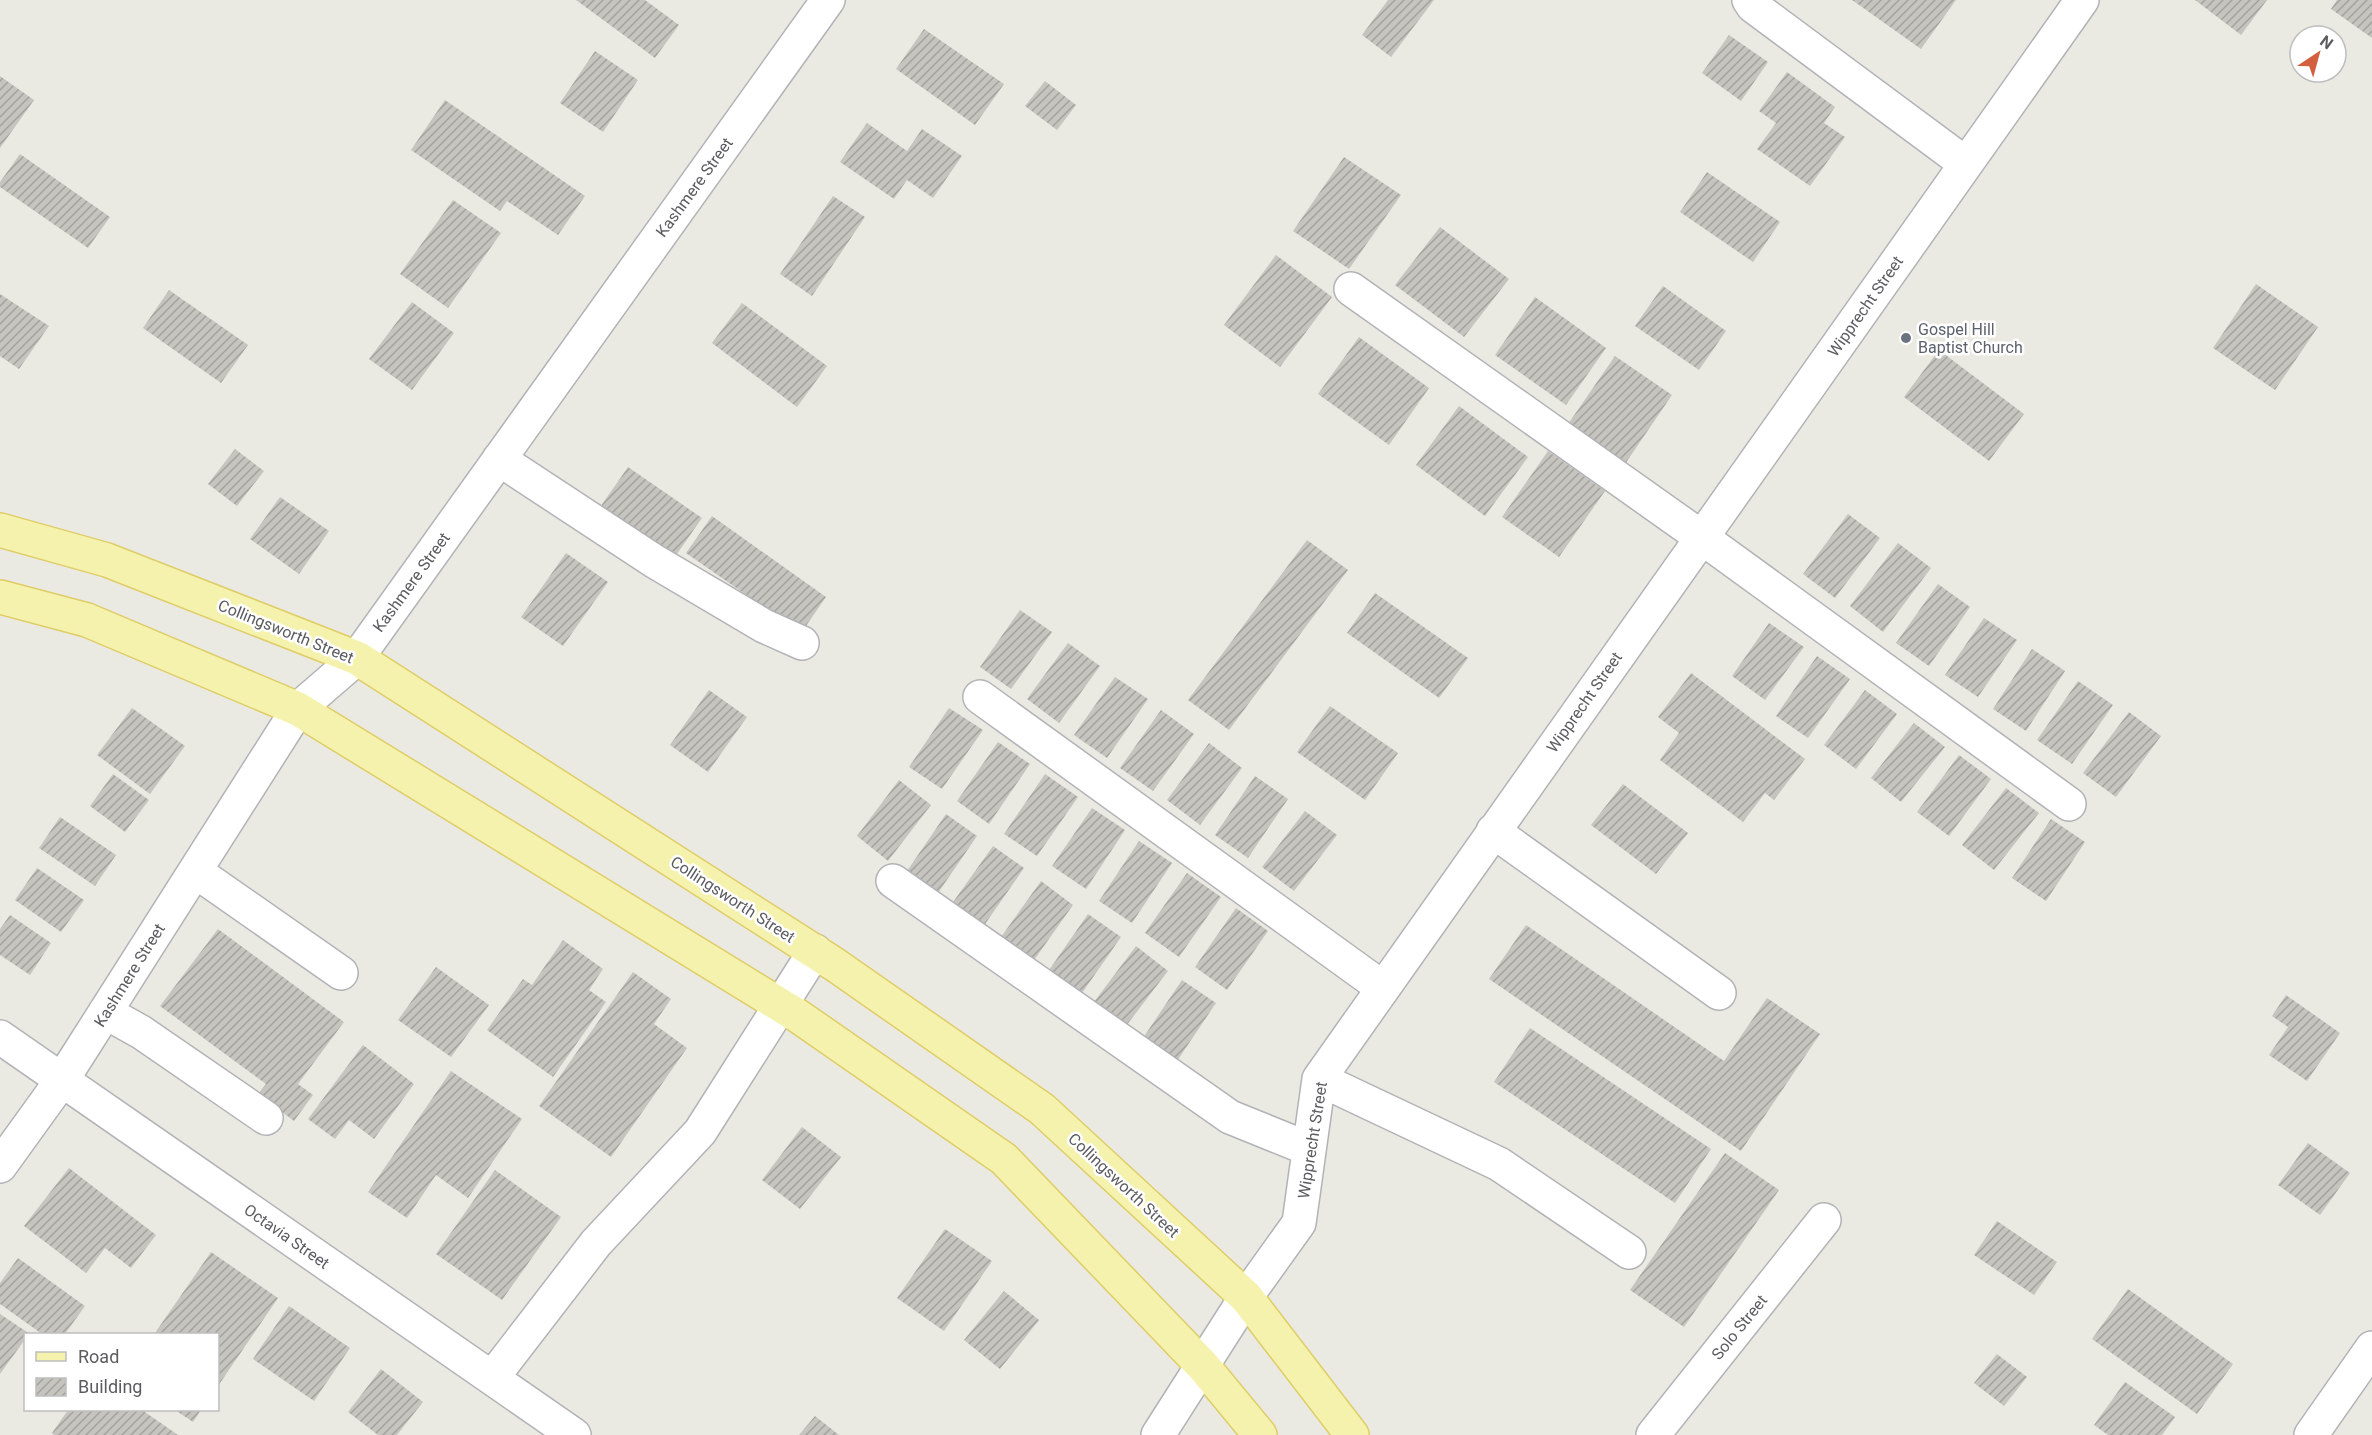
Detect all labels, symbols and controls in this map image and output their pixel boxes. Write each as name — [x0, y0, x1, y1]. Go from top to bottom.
north arrow — [2288, 24, 2348, 84]
text: N — [2316, 31, 2337, 53]
street label: Kashmere Street — [652, 134, 737, 241]
street label: Wipprecht Street — [1824, 252, 1907, 360]
place label: Gospel Hill Baptist Church — [1918, 320, 2023, 357]
marker: Gospel Hill Baptist Church — [1899, 331, 1913, 345]
street label: Kashmere Street — [369, 529, 454, 636]
street label: Collingsworth Street — [215, 596, 356, 667]
street label: Wipprecht Street — [1543, 648, 1626, 756]
street label: Collingsworth Street — [667, 852, 798, 947]
street label: Kashmere Street — [90, 920, 169, 1030]
street label: Wipprecht Street — [1294, 1080, 1331, 1200]
street label: Collingsworth Street — [1064, 1129, 1183, 1242]
street label: Octavia Street — [240, 1200, 333, 1273]
street label: Solo Street — [1708, 1291, 1771, 1364]
legend — [24, 1333, 219, 1411]
text: Road — [78, 1346, 119, 1367]
text: Building — [78, 1376, 142, 1397]

